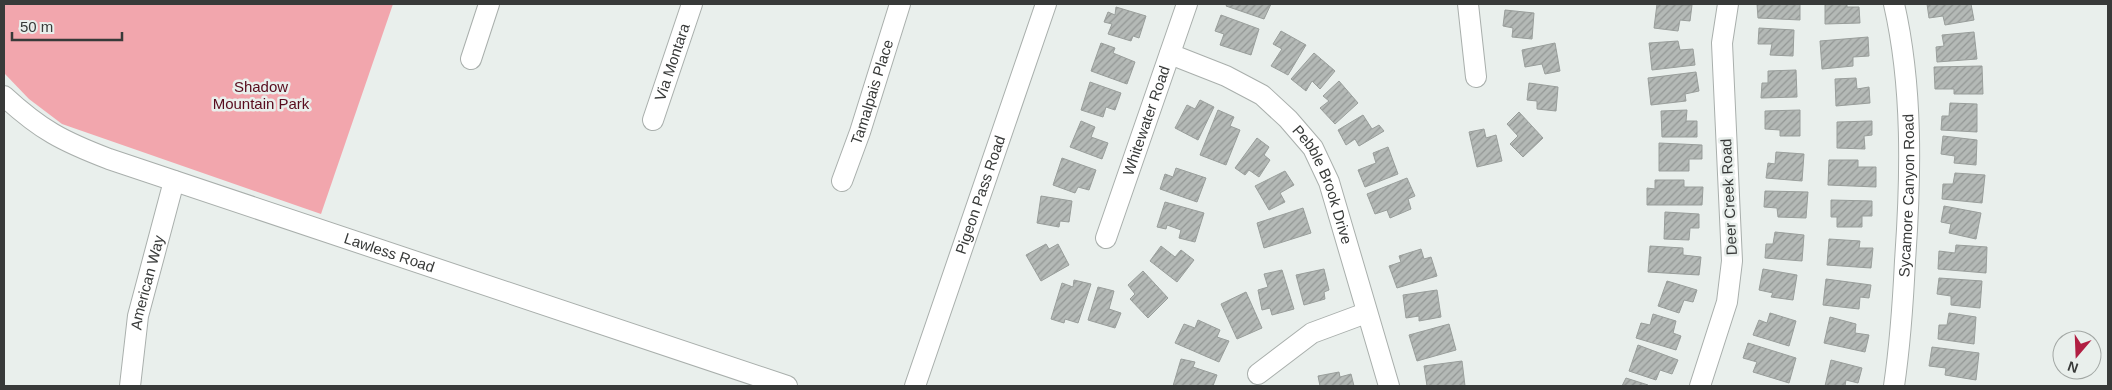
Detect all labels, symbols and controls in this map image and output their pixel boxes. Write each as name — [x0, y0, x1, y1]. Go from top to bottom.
scale bar — [12, 10, 122, 42]
text: 50 m — [20, 18, 53, 35]
street label: Via Montara — [651, 20, 693, 103]
street label: Tamalpais Place — [847, 37, 896, 147]
street label: Whitewater Road — [1119, 63, 1173, 178]
park label: Shadow Mountain Park — [213, 78, 310, 112]
street label: Sycamore Canyon Road — [1895, 114, 1917, 278]
street label: Pebble Brook Drive — [1289, 122, 1356, 246]
street label: Pigeon Pass Road — [952, 133, 1008, 256]
street label: Deer Creek Road — [1717, 138, 1740, 256]
street label: Lawless Road — [342, 229, 437, 275]
street label: American Way — [127, 233, 167, 331]
north arrow — [2052, 330, 2102, 380]
text: N — [2065, 358, 2080, 377]

